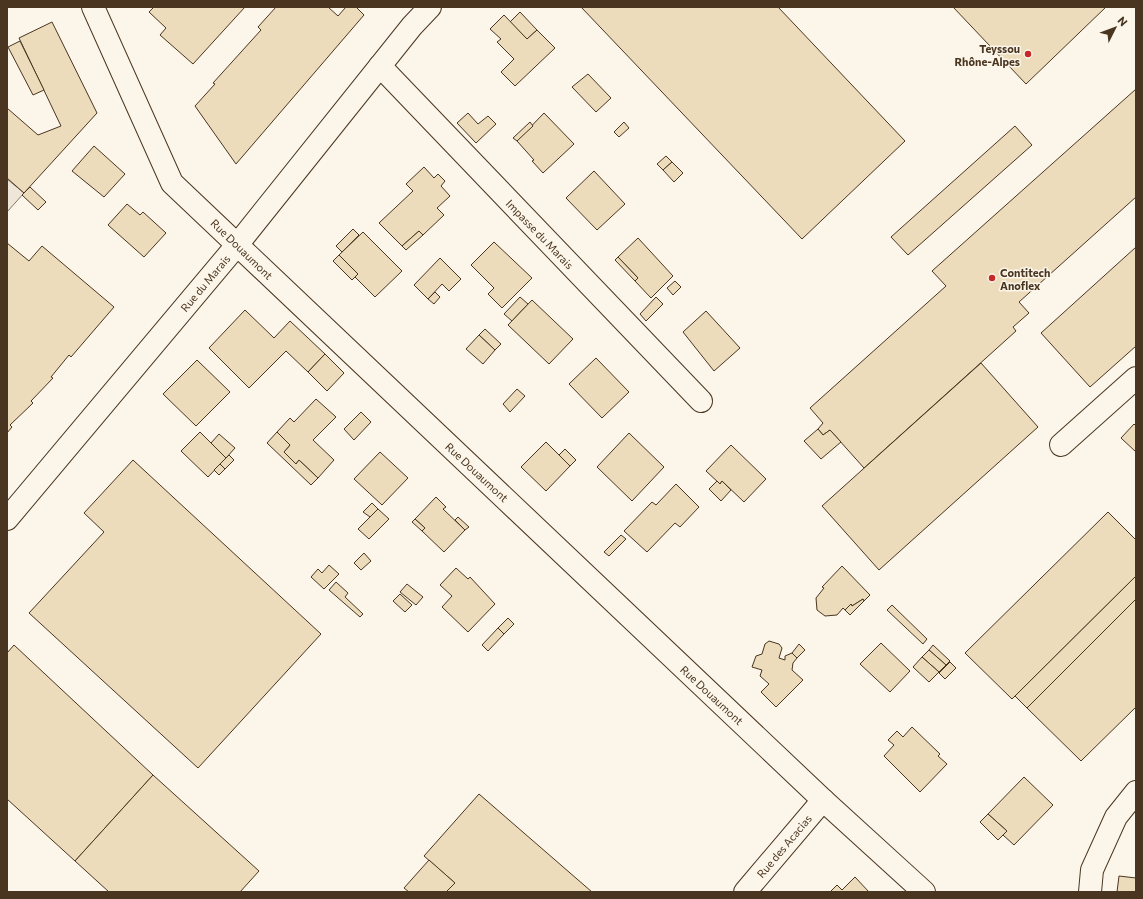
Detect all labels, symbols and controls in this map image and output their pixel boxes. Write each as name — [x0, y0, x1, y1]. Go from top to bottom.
north arrow — [1095, 8, 1135, 48]
text: N — [1115, 14, 1130, 28]
place label: Teyssou Rhône-Alpes — [955, 42, 1020, 68]
marker: Teyssou Rhône-Alpes — [1023, 49, 1033, 59]
street label: Impasse du Marais — [504, 197, 576, 271]
street label: Rue Douaumont — [208, 216, 276, 282]
street label: Rue du Marais — [178, 252, 232, 314]
place label: Contitech Anoflex — [1000, 266, 1050, 292]
marker: Contitech Anoflex — [987, 273, 997, 283]
street label: Rue Douaumont — [443, 440, 511, 505]
street label: Rue Douaumont — [678, 663, 746, 728]
street label: Rue des Acacias — [754, 812, 814, 880]

